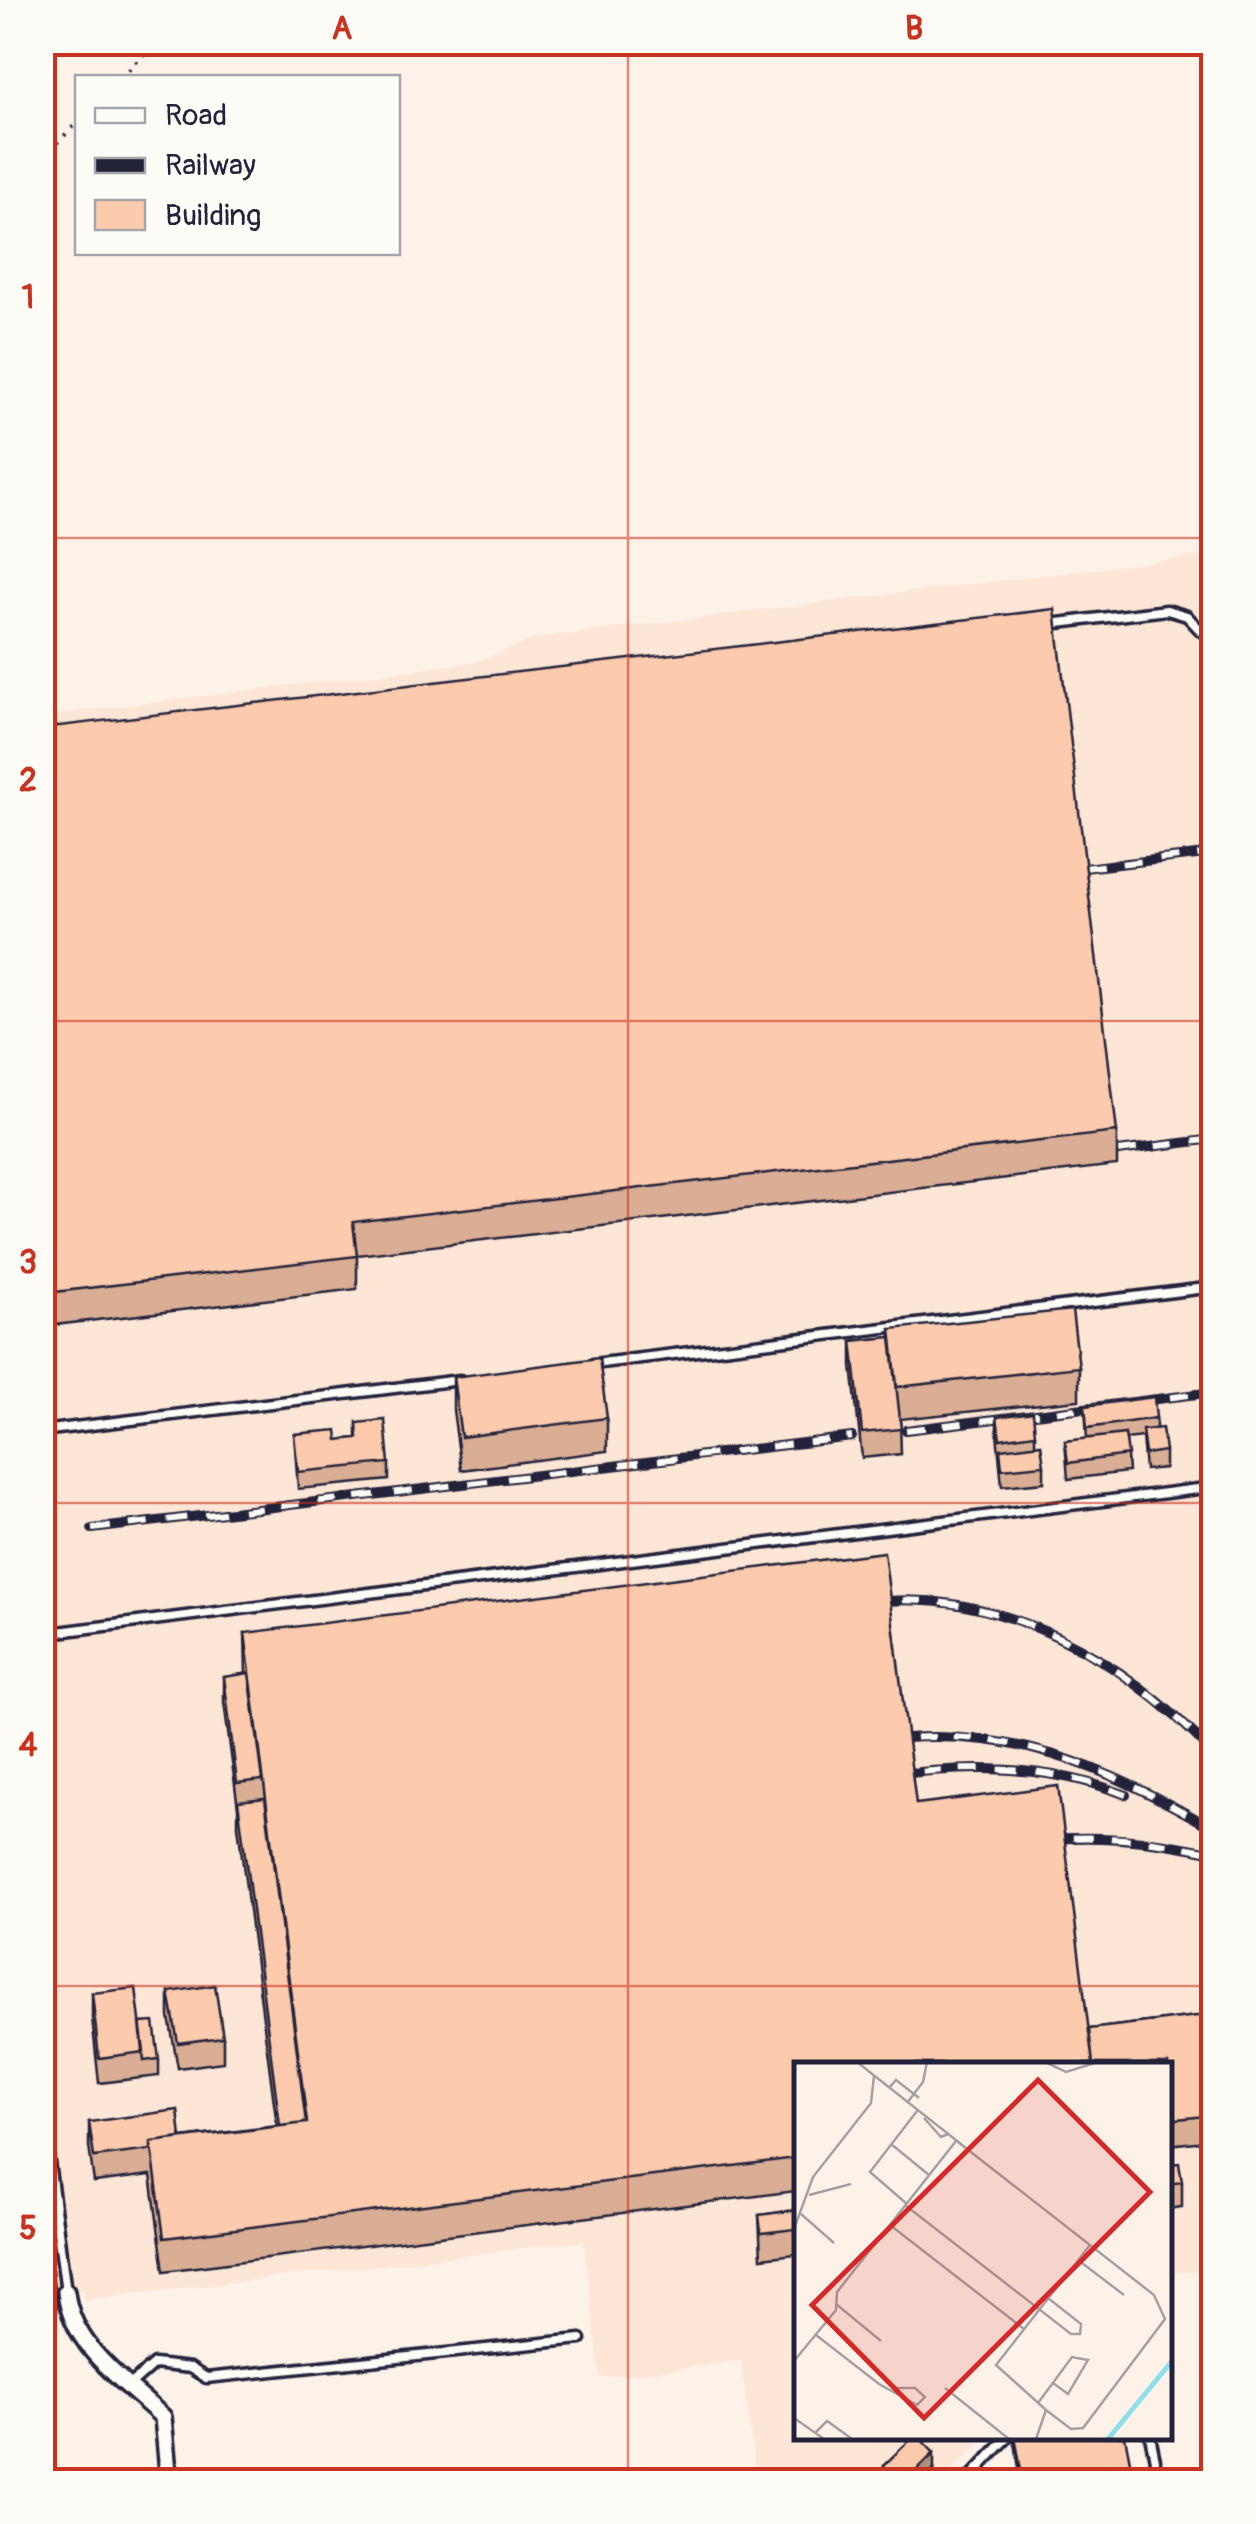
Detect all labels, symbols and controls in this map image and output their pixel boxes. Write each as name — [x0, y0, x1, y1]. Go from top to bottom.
text: A — [332, 9, 353, 49]
text: B — [905, 9, 923, 49]
legend — [75, 75, 400, 255]
text: Road — [165, 97, 227, 134]
text: Railway — [165, 147, 256, 184]
text: Building — [165, 197, 261, 234]
text: 1 — [22, 278, 34, 318]
text: 2 — [19, 761, 37, 801]
text: 3 — [19, 1243, 37, 1283]
text: 4 — [19, 1726, 38, 1766]
inset map — [794, 2062, 1171, 2439]
text: 5 — [19, 2209, 37, 2249]

